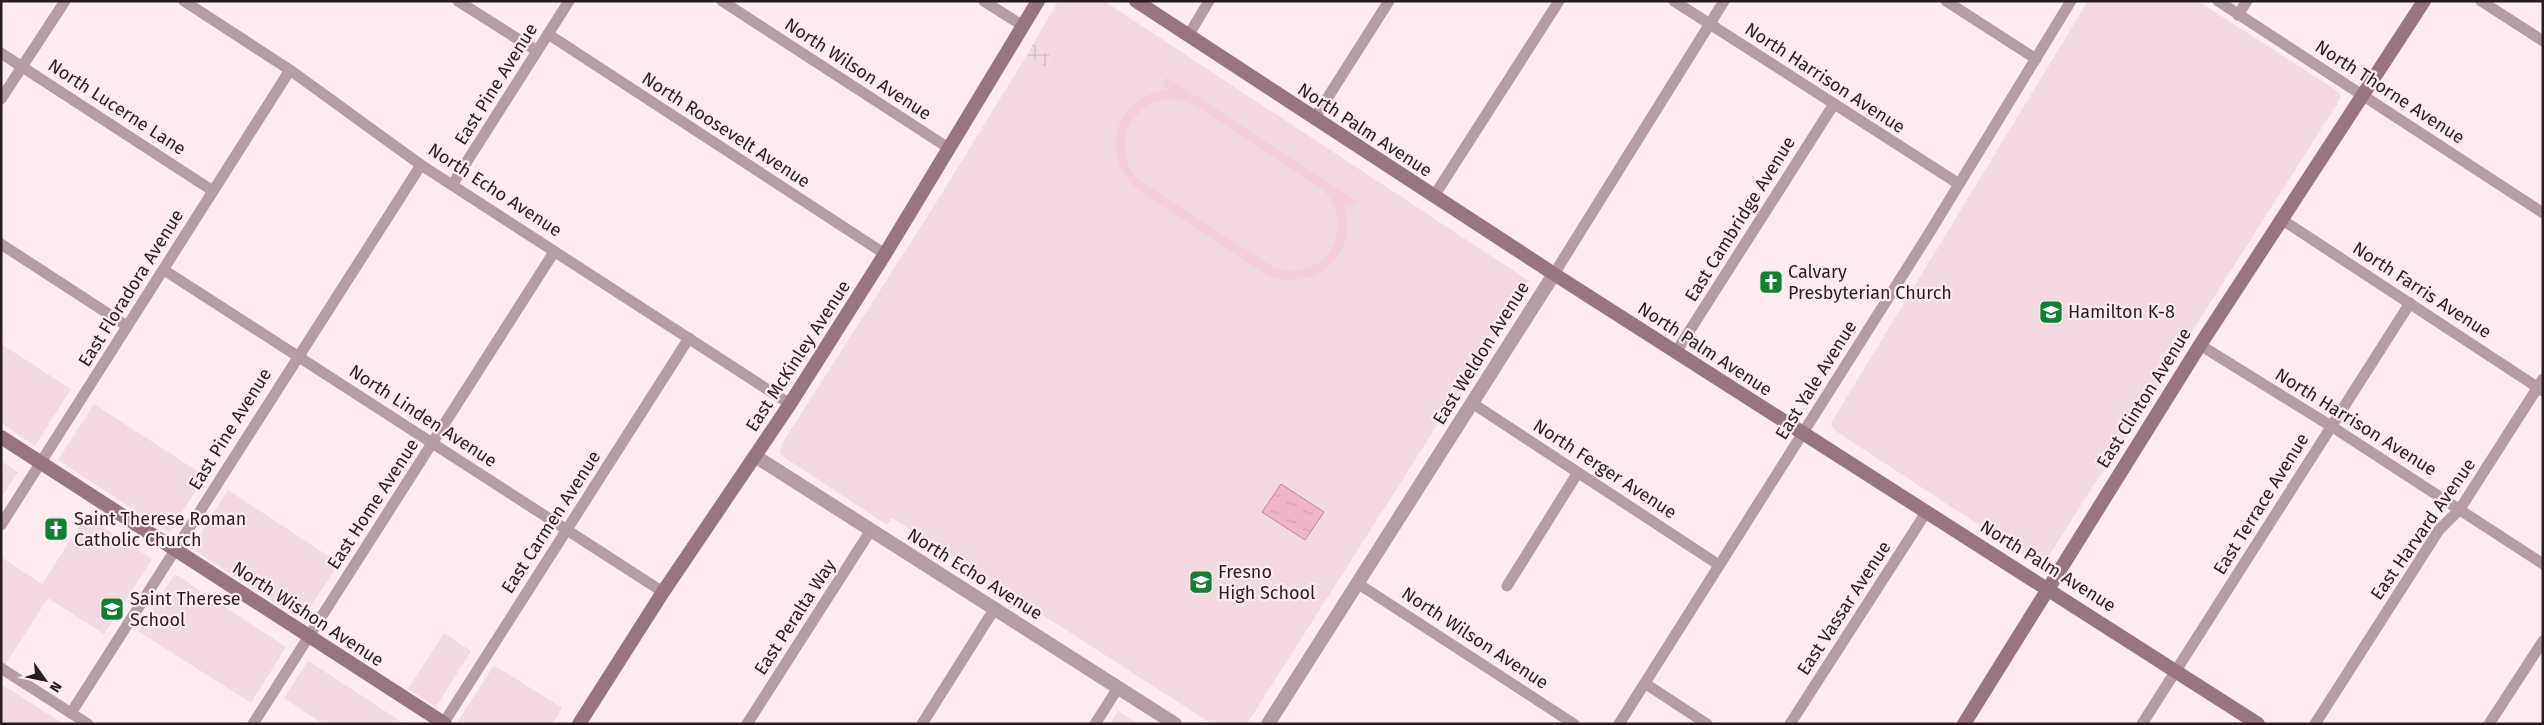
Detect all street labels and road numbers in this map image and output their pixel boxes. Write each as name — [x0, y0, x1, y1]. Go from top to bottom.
street label: North Wilson Avenue — [780, 13, 936, 125]
street label: North Harrison Avenue — [1741, 18, 1909, 138]
street label: East Pine Avenue — [450, 19, 542, 149]
street label: North Thorne Avenue — [2311, 35, 2469, 149]
street label: North Lucerne Lane — [44, 54, 190, 160]
street label: North Roosevelt Avenue — [638, 67, 814, 193]
street label: North Palm Avenue — [1294, 78, 1436, 182]
street label: East Cambridge Avenue — [1680, 132, 1800, 306]
street label: North Echo Avenue — [424, 139, 566, 241]
street label: East Floradora Avenue — [74, 205, 188, 371]
street label: North Farris Avenue — [2348, 237, 2496, 343]
street label: East McKinley Avenue — [741, 276, 855, 436]
street label: East Weldon Avenue — [1428, 277, 1534, 429]
street label: North Palm Avenue — [1634, 297, 1776, 401]
street label: East Yale Avenue — [1771, 316, 1861, 444]
street label: East Clinton Avenue — [2092, 324, 2196, 472]
street label: North Linden Avenue — [345, 360, 501, 472]
street label: North Harrison Avenue — [2271, 363, 2441, 481]
street label: East Pine Avenue — [184, 364, 276, 494]
street label: North Ferger Avenue — [1529, 414, 1681, 524]
street label: East Terrace Avenue — [2209, 429, 2313, 579]
street label: East Home Avenue — [323, 435, 423, 573]
street label: East Carmen Avenue — [497, 447, 605, 597]
street label: East Harvard Avenue — [2366, 454, 2480, 604]
street label: North Palm Avenue — [1976, 515, 2120, 617]
street label: North Echo Avenue — [903, 524, 1047, 624]
street label: East Vassar Avenue — [1792, 537, 1896, 679]
street label: East Peralta Way — [749, 555, 841, 679]
street label: North Wishon Avenue — [228, 557, 388, 671]
street label: North Wilson Avenue — [1397, 582, 1553, 694]

